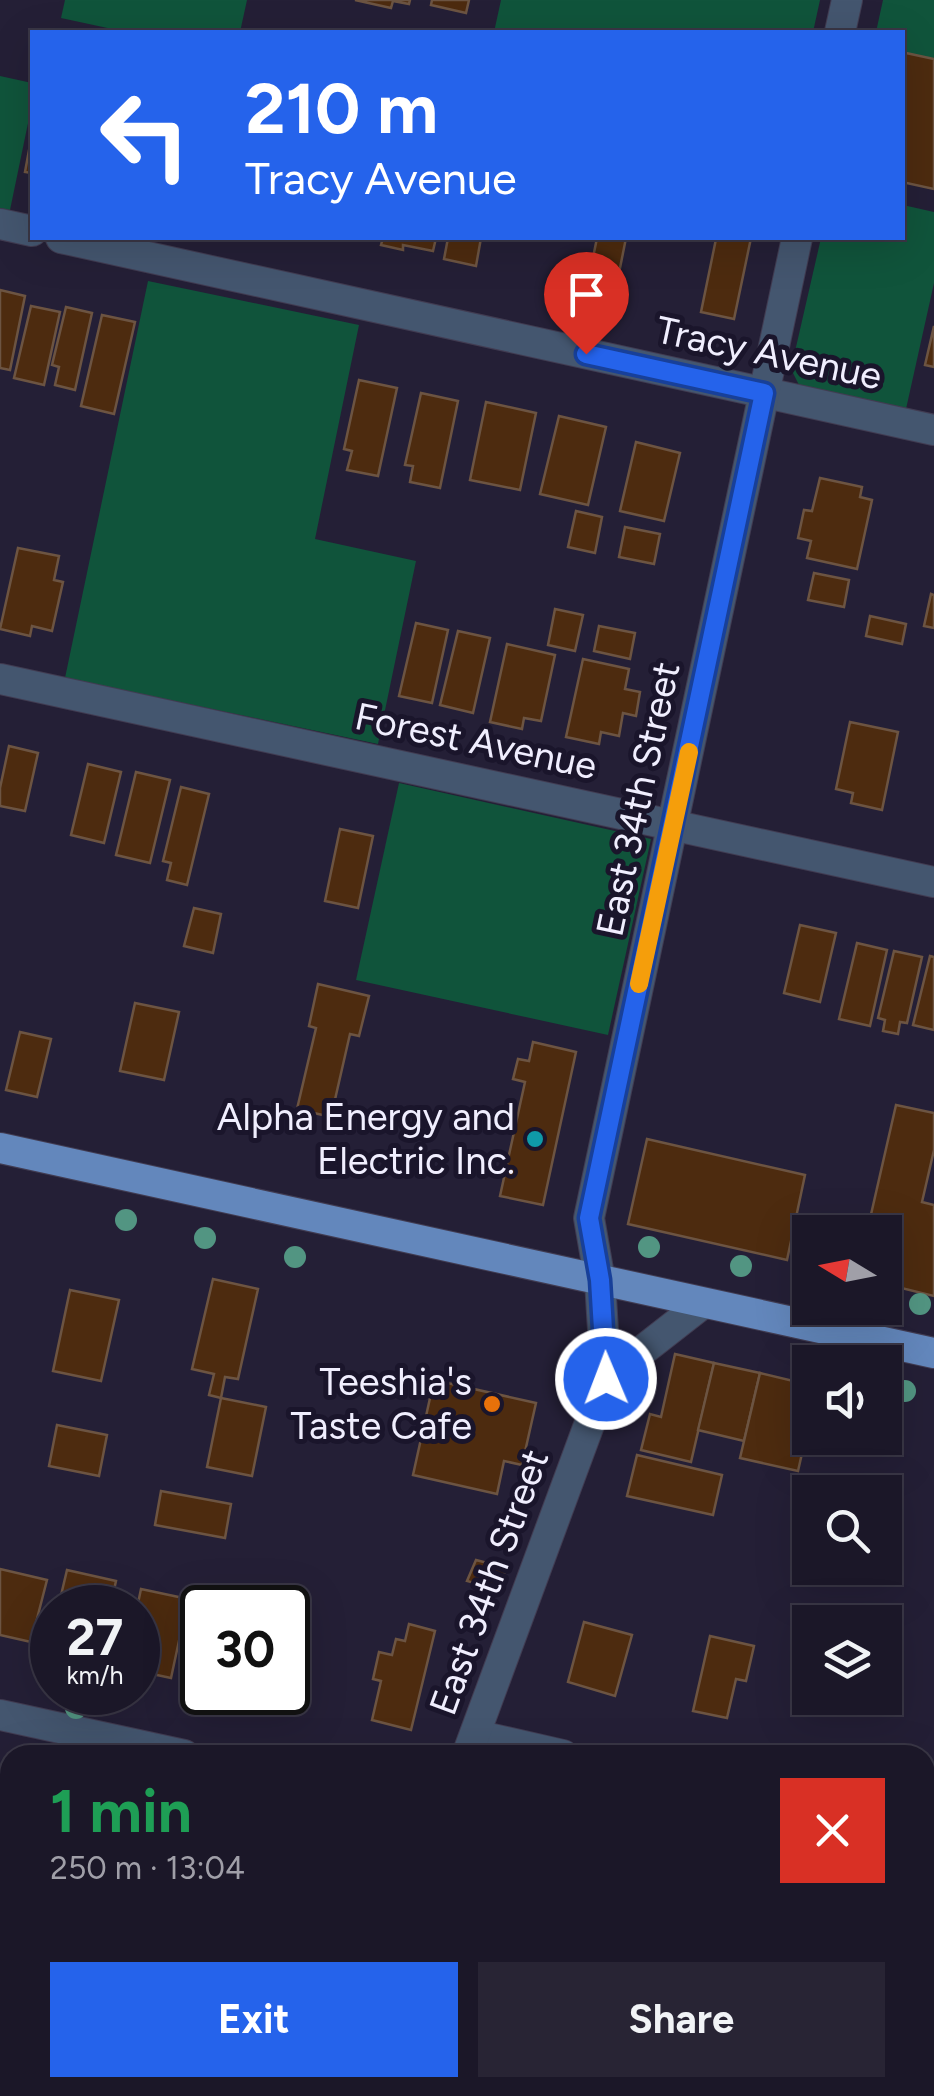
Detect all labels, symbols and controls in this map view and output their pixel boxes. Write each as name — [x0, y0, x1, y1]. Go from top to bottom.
text: 210 m — [245, 66, 438, 151]
icon: left — [80, 70, 210, 200]
text: Tracy Avenue — [245, 151, 517, 205]
pin — [544, 252, 629, 355]
icon: arrive — [559, 267, 614, 322]
street label: Tracy Avenue — [652, 307, 886, 399]
street label: East 34th Street — [587, 658, 689, 940]
street label: Forest Avenue — [351, 693, 601, 789]
place label: Alpha Energy and Electric Inc. — [217, 1094, 515, 1184]
marker: Alpha Energy and Electric Inc. — [524, 1128, 546, 1150]
north arrow — [792, 1215, 902, 1325]
map controls — [792, 1215, 902, 1715]
position arrow — [554, 1327, 658, 1431]
button: sound — [792, 1345, 902, 1455]
place label: Teeshia's Taste Cafe — [290, 1359, 472, 1449]
marker: Teeshia's Taste Cafe — [481, 1393, 503, 1415]
street label: East 34th Street — [420, 1443, 558, 1721]
button: search — [792, 1475, 902, 1585]
speed limit sign: 30 — [180, 1585, 310, 1715]
button: layers — [792, 1605, 902, 1715]
text: 27 — [67, 1607, 123, 1668]
text: km/h — [66, 1660, 124, 1690]
text: 1 min — [50, 1775, 192, 1847]
button: close — [780, 1778, 885, 1883]
text: 250 m · 13:04 — [50, 1849, 245, 1887]
button: Exit — [50, 1962, 458, 2077]
button: Share — [478, 1962, 885, 2077]

